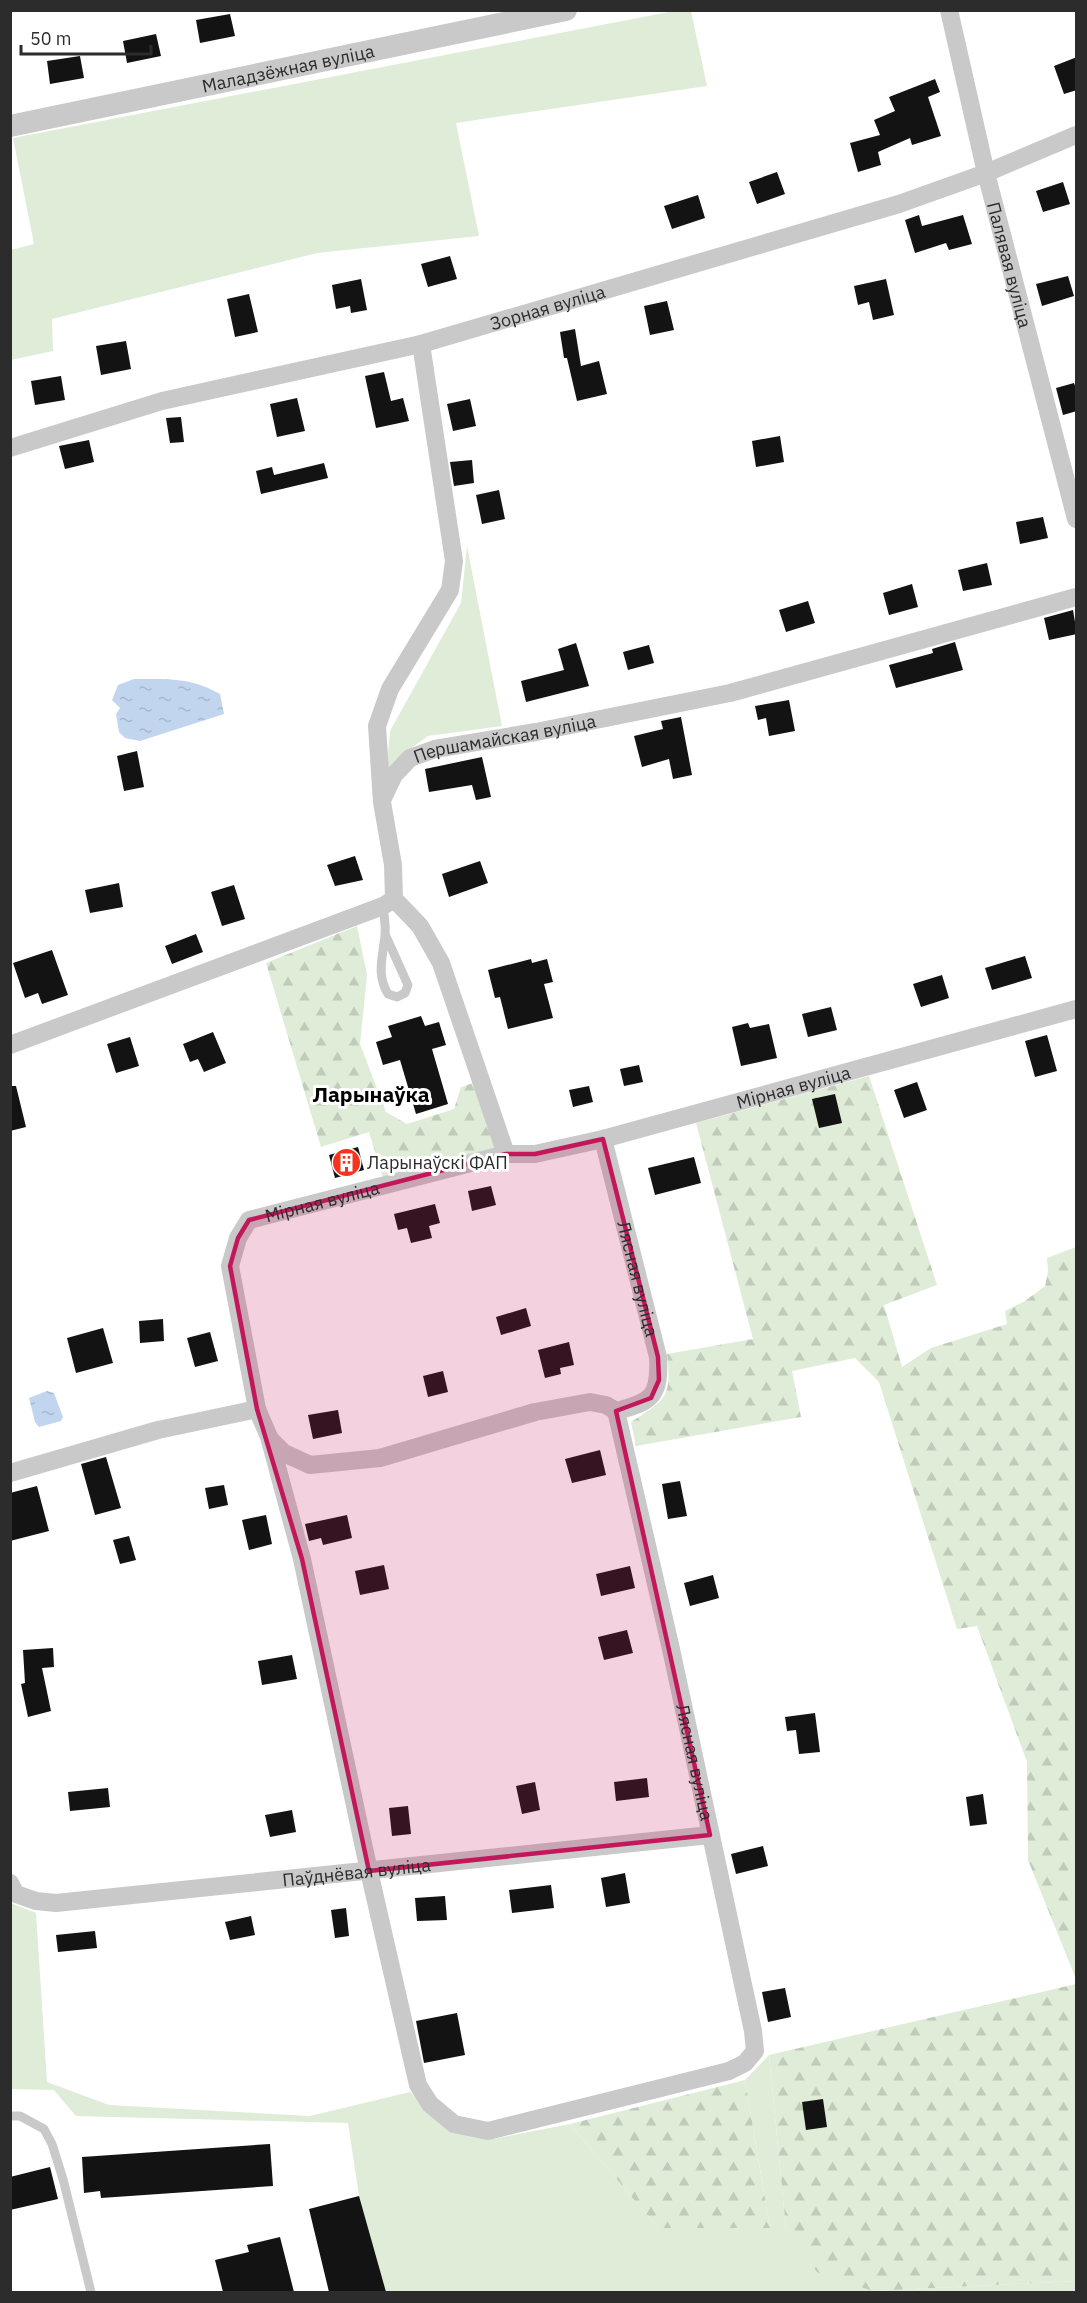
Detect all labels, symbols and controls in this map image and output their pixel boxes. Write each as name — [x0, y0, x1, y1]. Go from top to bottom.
scale bar — [21, 18, 152, 56]
text: 50 m — [30, 27, 72, 50]
street label: Маладзёжная вуліца — [200, 39, 377, 97]
street label: Палявая вуліца — [982, 199, 1037, 331]
street label: Зорная вуліца — [487, 279, 608, 335]
street label: Першамайская вуліца — [410, 709, 598, 767]
street label: Мірная вуліца — [734, 1060, 853, 1113]
district label: Ларынаўка — [312, 1080, 430, 1108]
building icon: Ларынаўскі ФАП — [330, 1146, 362, 1178]
place label: Ларынаўскі ФАП — [367, 1151, 508, 1174]
street label: Мірная вуліца — [262, 1175, 382, 1227]
street label: Лясная вуліца — [613, 1218, 664, 1339]
street label: Лясная вуліца — [672, 1702, 719, 1823]
street label: Паўднёвая вуліца — [281, 1853, 432, 1891]

